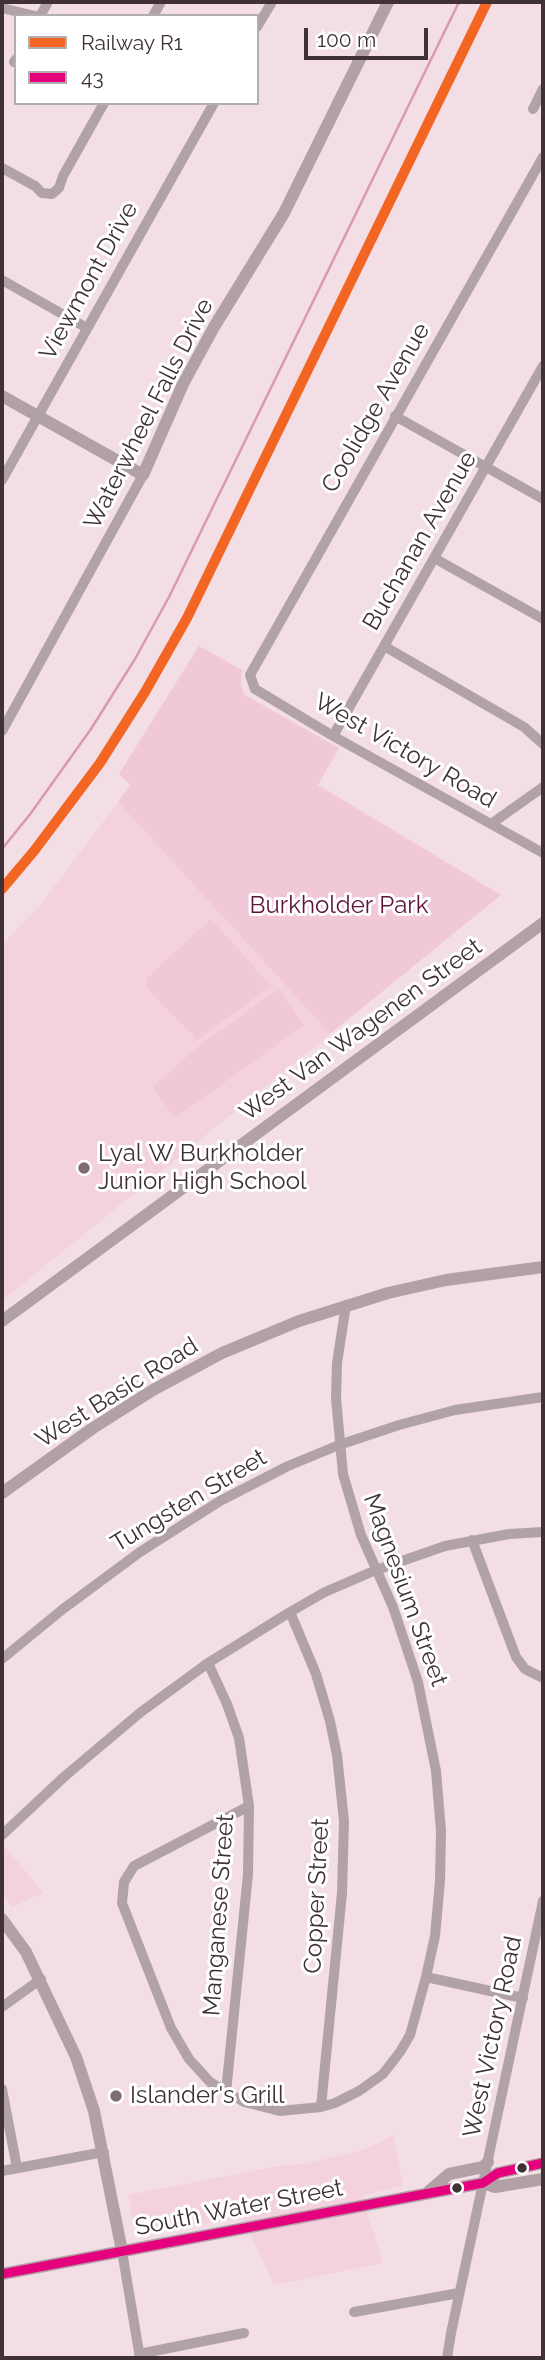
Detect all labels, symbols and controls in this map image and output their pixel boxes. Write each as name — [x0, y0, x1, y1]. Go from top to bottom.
legend — [14, 14, 259, 105]
scale bar — [307, 14, 431, 58]
text: 100 m — [317, 27, 376, 52]
text: Railway R1 — [81, 30, 183, 55]
text: 43 — [81, 65, 104, 90]
street label: Viewmont Drive — [34, 197, 144, 365]
street label: Waterwheel Falls Drive — [78, 294, 220, 534]
street label: Coolidge Avenue — [316, 318, 436, 498]
street label: Buchanan Avenue — [357, 446, 483, 636]
street label: West Victory Road — [309, 687, 501, 815]
park label: Burkholder Park — [250, 892, 428, 920]
street label: West Van Wagenen Street — [234, 932, 488, 1128]
place label: Lyal W Burkholder Junior High School — [98, 1140, 306, 1196]
marker: Lyal W Burkholder Junior High School — [76, 1160, 92, 1176]
street label: West Basic Road — [30, 1331, 204, 1455]
street label: Tungsten Street — [106, 1443, 272, 1559]
street label: Magnesium Street — [357, 1490, 453, 1690]
street label: Manganese Street — [198, 1813, 240, 2017]
street label: Copper Street — [299, 1818, 335, 1974]
street label: West Victory Road — [458, 1934, 528, 2140]
place label: Islander's Grill — [130, 2082, 285, 2110]
marker: Islander's Grill — [108, 2088, 124, 2104]
unlabelled marker — [515, 2161, 529, 2175]
street label: South Water Street — [133, 2174, 345, 2242]
unlabelled marker — [450, 2181, 464, 2195]

